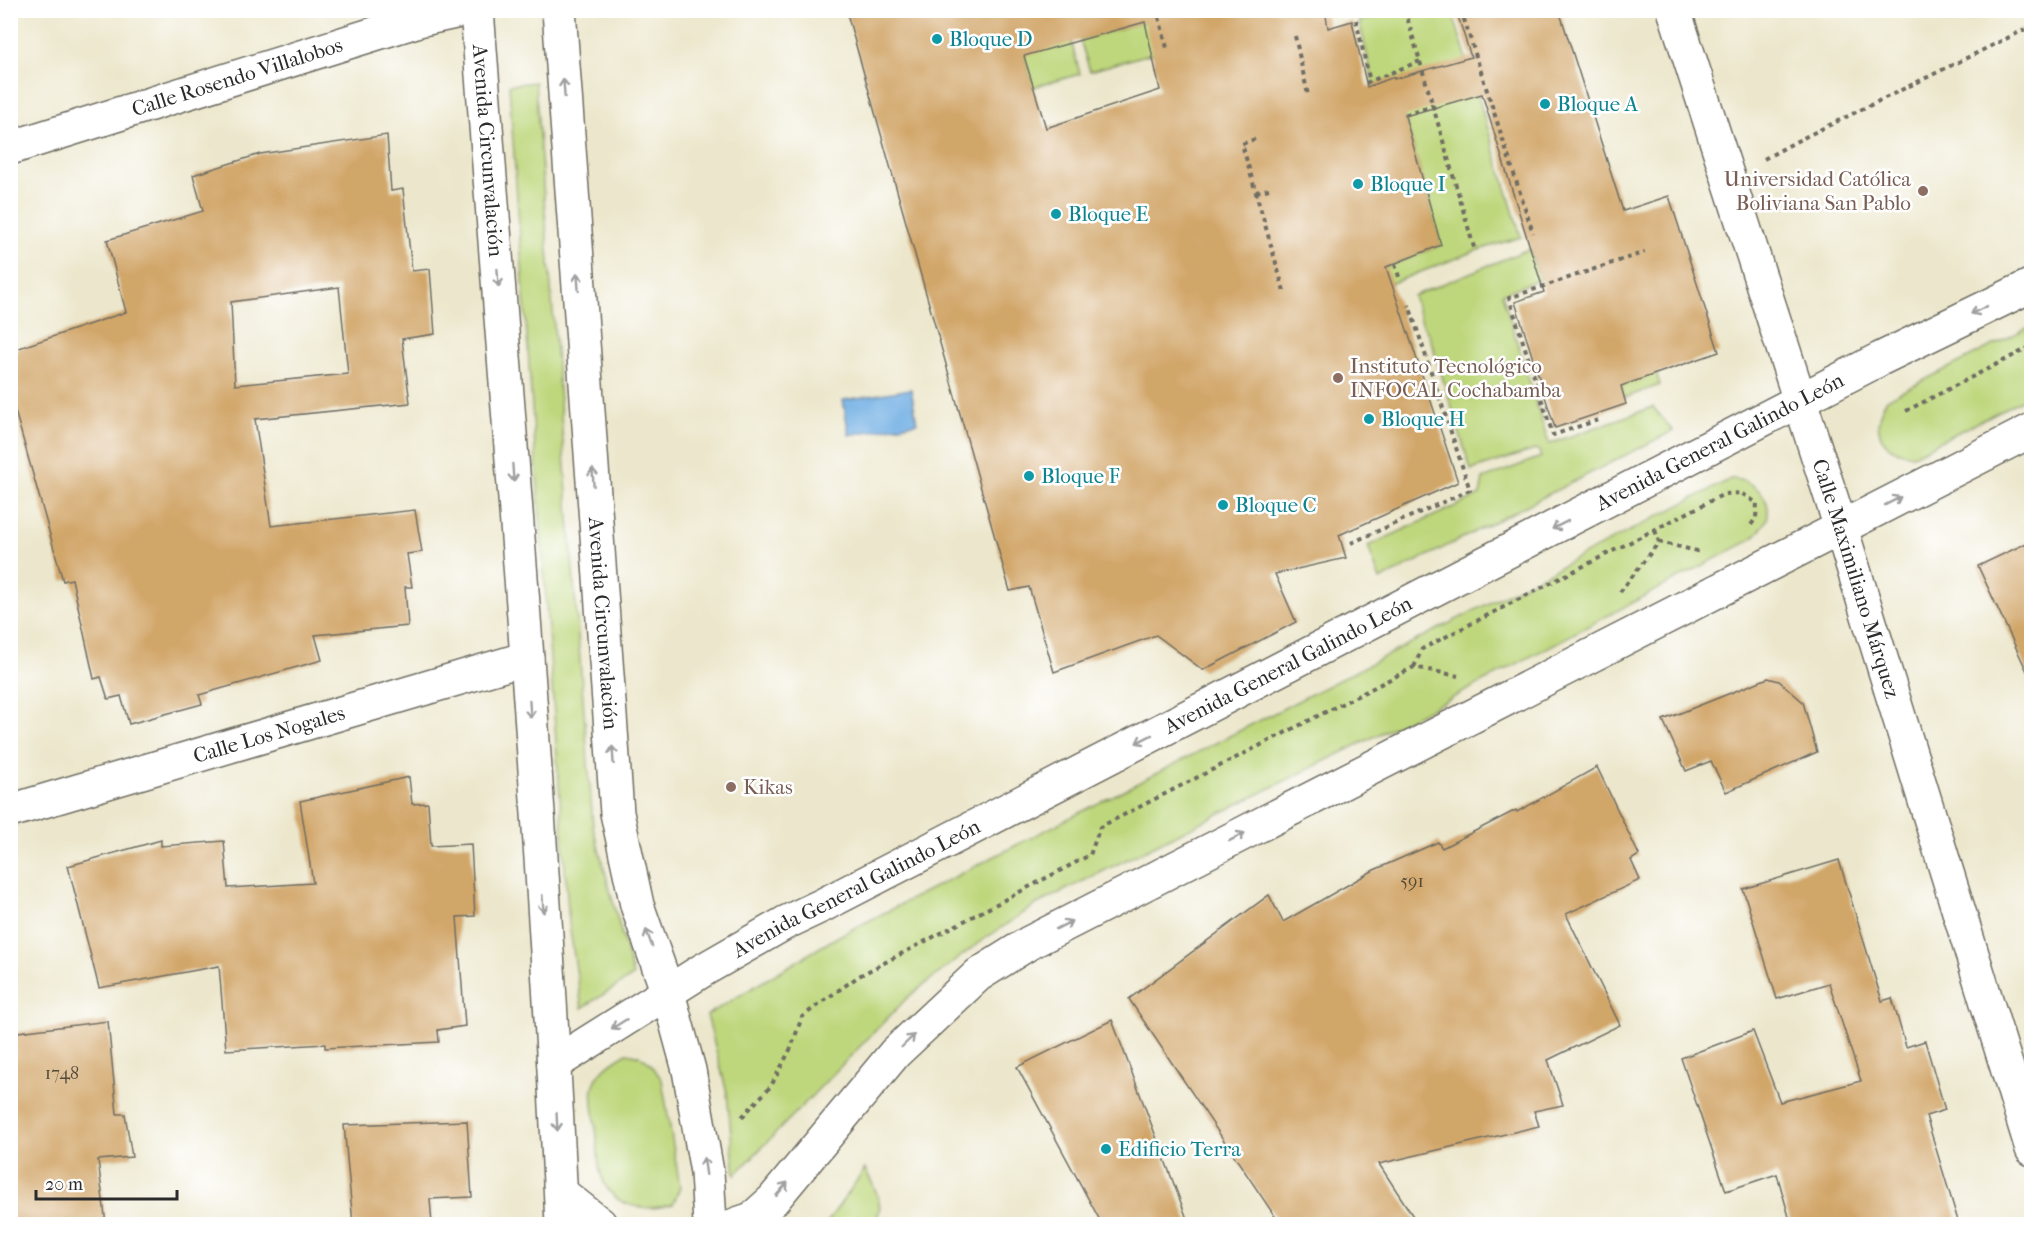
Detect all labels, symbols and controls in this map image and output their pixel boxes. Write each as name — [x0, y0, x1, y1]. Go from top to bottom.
place label: Bloque D — [949, 27, 1033, 51]
marker: Bloque D — [930, 32, 944, 46]
street label: Calle Rosendo Villalobos — [129, 33, 346, 121]
street label: Avenida Circunvalación — [468, 42, 508, 258]
one-way arrow — [559, 78, 570, 98]
place label: Bloque A — [1557, 92, 1639, 116]
marker: Bloque A — [1538, 97, 1552, 111]
place label: Universidad Católica Boliviana San Pablo — [1724, 167, 1911, 215]
place label: Bloque I — [1370, 172, 1446, 196]
marker: Bloque I — [1351, 177, 1365, 191]
marker: Universidad Católica Boliviana San Pablo — [1916, 184, 1930, 198]
place label: Bloque E — [1068, 202, 1149, 226]
marker: Bloque E — [1049, 207, 1063, 221]
one-way arrow — [493, 268, 504, 288]
one-way arrow — [573, 273, 584, 293]
one-way arrow — [1970, 305, 1988, 317]
place label: Instituto Tecnológico INFOCAL Cochabamba — [1350, 354, 1561, 402]
street label: Avenida General Galindo León — [1591, 368, 1848, 516]
marker: Instituto Tecnológico INFOCAL Cochabamba — [1331, 371, 1345, 385]
place label: Bloque H — [1381, 407, 1466, 431]
marker: Bloque H — [1362, 412, 1376, 426]
street label: Calle Maximiliano Márquez — [1808, 456, 1905, 701]
one-way arrow — [508, 462, 519, 482]
place label: Bloque F — [1041, 464, 1120, 488]
one-way arrow — [587, 467, 598, 487]
marker: Bloque F — [1022, 469, 1036, 483]
place label: Bloque C — [1235, 493, 1317, 517]
one-way arrow — [1884, 495, 1902, 507]
marker: Bloque C — [1216, 498, 1230, 512]
street label: Avenida Circunvalación — [584, 515, 623, 731]
one-way arrow — [1552, 520, 1570, 531]
street label: Avenida General Galindo León — [1159, 591, 1416, 739]
one-way arrow — [525, 698, 536, 718]
street label: Calle Los Nogales — [190, 701, 348, 768]
one-way arrow — [1136, 734, 1154, 745]
one-way arrow — [607, 746, 618, 766]
place label: Kikas — [743, 775, 793, 799]
marker: Kikas — [724, 780, 738, 794]
street label: Avenida General Galindo León — [727, 814, 984, 963]
one-way arrow — [1228, 830, 1246, 842]
house number: 591 — [1400, 871, 1424, 892]
one-way arrow — [538, 893, 549, 913]
one-way arrow — [1054, 919, 1072, 930]
one-way arrow — [642, 929, 653, 948]
one-way arrow — [611, 1019, 628, 1031]
one-way arrow — [901, 1033, 916, 1048]
house number: 1748 — [45, 1063, 79, 1084]
one-way arrow — [552, 1112, 563, 1132]
place label: Edificio Terra — [1118, 1137, 1241, 1161]
marker: Edificio Terra — [1099, 1142, 1113, 1156]
one-way arrow — [700, 1157, 711, 1177]
scale bar — [36, 1163, 177, 1201]
text: 20 m — [45, 1174, 83, 1195]
one-way arrow — [775, 1182, 789, 1197]

